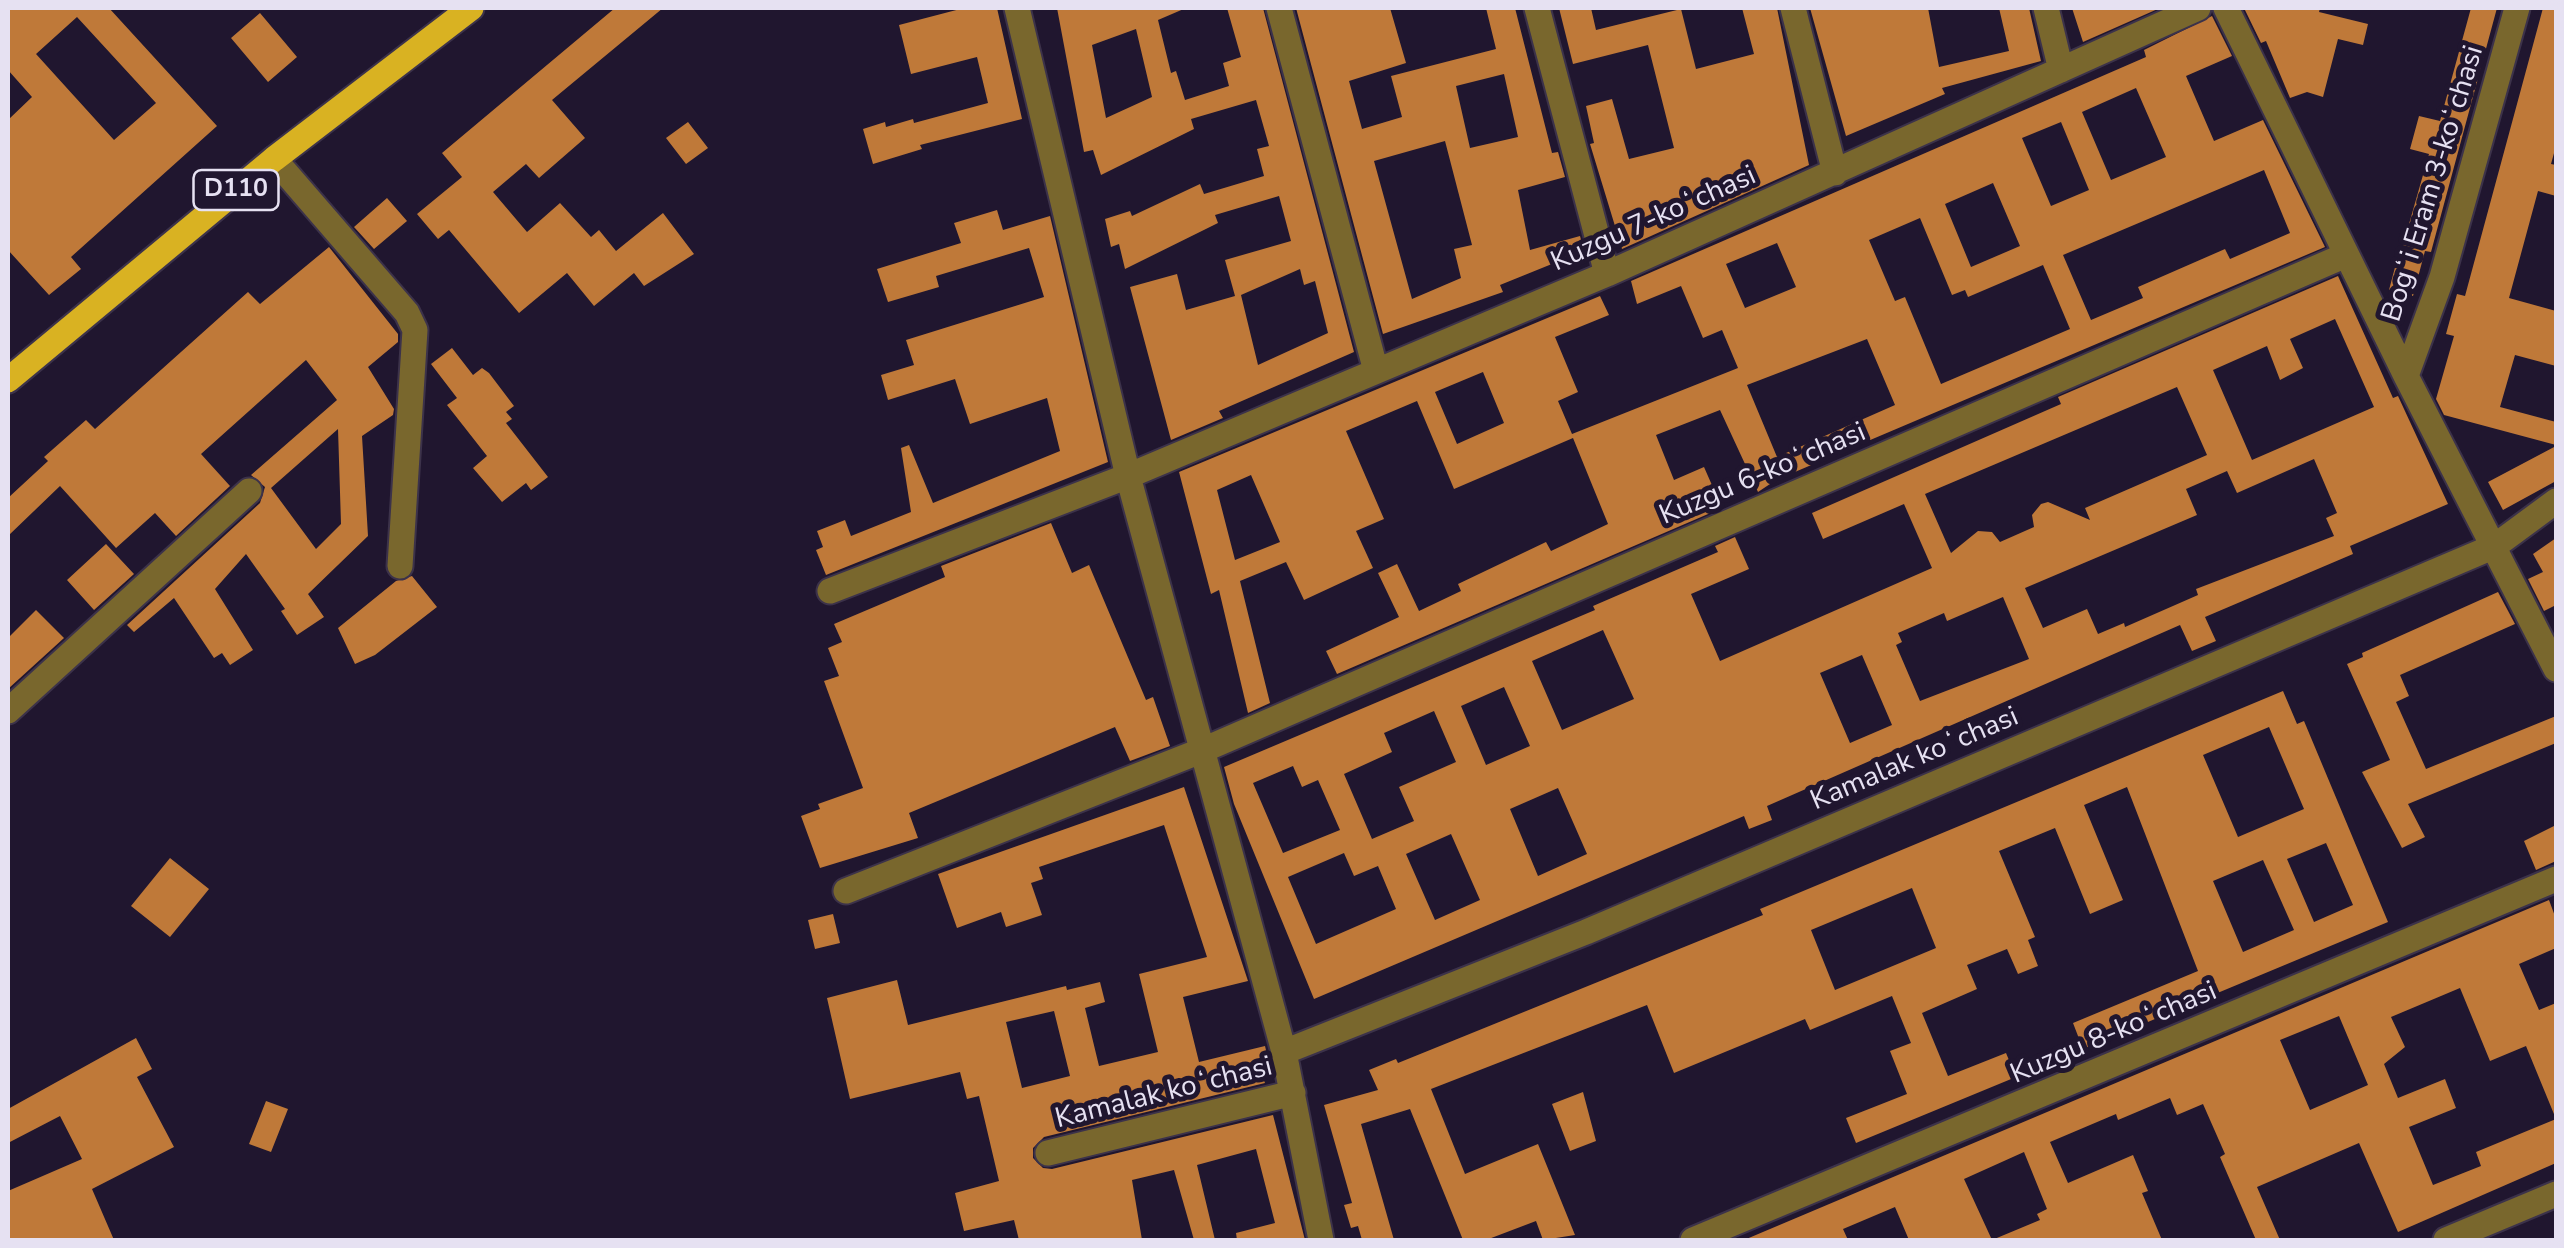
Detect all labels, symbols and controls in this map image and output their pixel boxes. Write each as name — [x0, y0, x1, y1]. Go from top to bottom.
street label: Bogʻi Eram 3-koʻchasi — [2376, 42, 2492, 326]
street label: Kuzgu 7-koʻchasi — [1546, 160, 1762, 280]
road number: D110 — [194, 170, 278, 210]
street label: Kuzgu 6-koʻchasi — [1655, 416, 1871, 534]
street label: Kamalak koʻchasi — [1806, 701, 2024, 819]
street label: Kuzgu 8-koʻchasi — [2006, 975, 2222, 1093]
street label: Kamalak koʻchasi — [1052, 1051, 1276, 1137]

